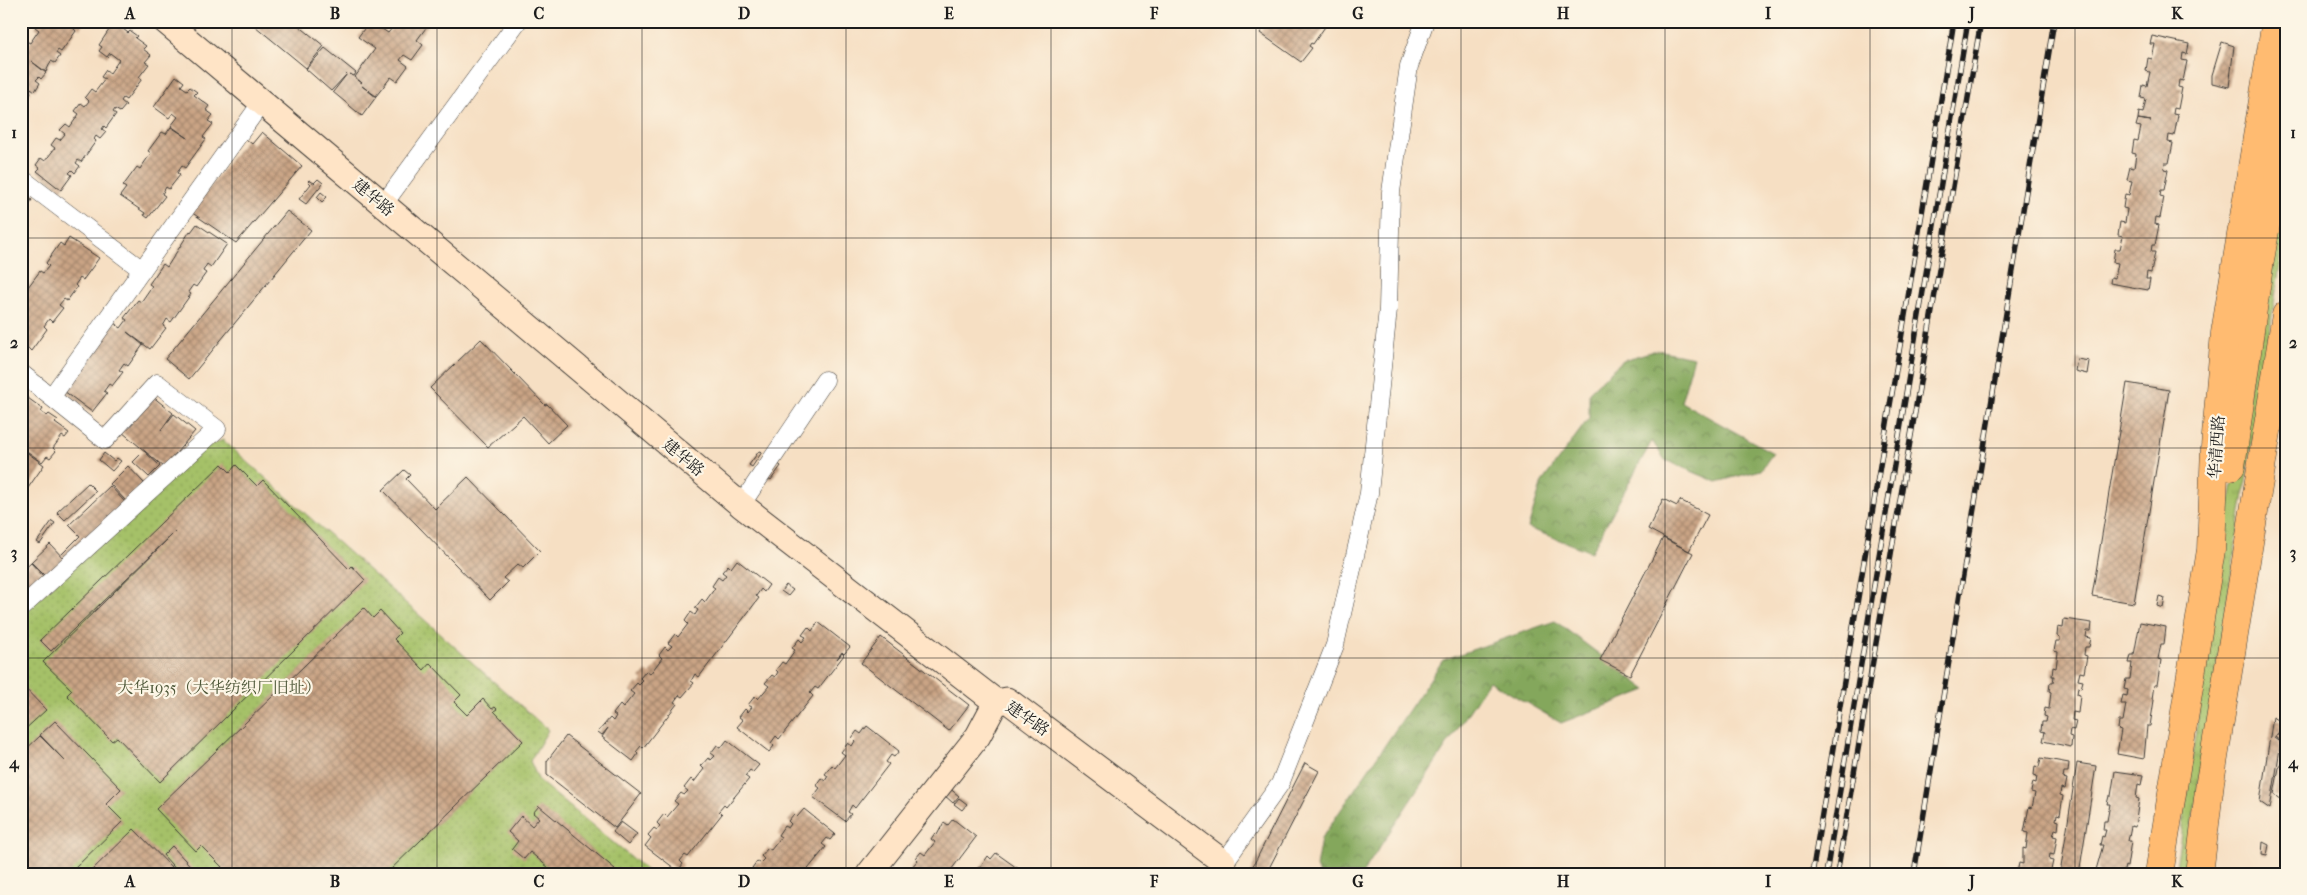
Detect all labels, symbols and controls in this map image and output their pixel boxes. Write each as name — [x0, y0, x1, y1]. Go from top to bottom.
text: A — [124, 4, 136, 23]
text: B — [330, 4, 340, 23]
text: C — [534, 4, 545, 23]
text: D — [738, 4, 750, 23]
text: E — [944, 4, 954, 23]
text: F — [1149, 4, 1159, 23]
text: G — [1352, 4, 1364, 23]
text: H — [1557, 4, 1570, 23]
text: I — [1765, 4, 1772, 23]
text: J — [1967, 4, 1975, 24]
text: K — [2171, 4, 2184, 23]
text: 1 — [11, 123, 17, 142]
text: 1 — [2290, 123, 2296, 142]
street label: 建华路 — [349, 175, 398, 220]
text: 2 — [10, 333, 18, 352]
text: 2 — [2289, 333, 2297, 352]
street label: 华清西路 — [2205, 414, 2228, 480]
street label: 建华路 — [659, 435, 708, 480]
text: 3 — [11, 543, 17, 563]
text: 3 — [2290, 543, 2296, 563]
park label: 大华1935（大华纺织厂旧址） — [117, 678, 321, 697]
street label: 建华路 — [1003, 697, 1053, 740]
text: 4 — [8, 753, 20, 773]
text: 4 — [2287, 753, 2299, 773]
text: A — [124, 872, 136, 891]
text: B — [330, 872, 340, 891]
text: C — [534, 872, 545, 891]
text: D — [738, 872, 750, 891]
text: E — [944, 872, 954, 891]
text: F — [1149, 872, 1159, 891]
text: G — [1352, 872, 1364, 891]
text: H — [1557, 872, 1570, 891]
text: I — [1765, 872, 1772, 891]
text: J — [1967, 872, 1975, 892]
text: K — [2171, 872, 2184, 891]

